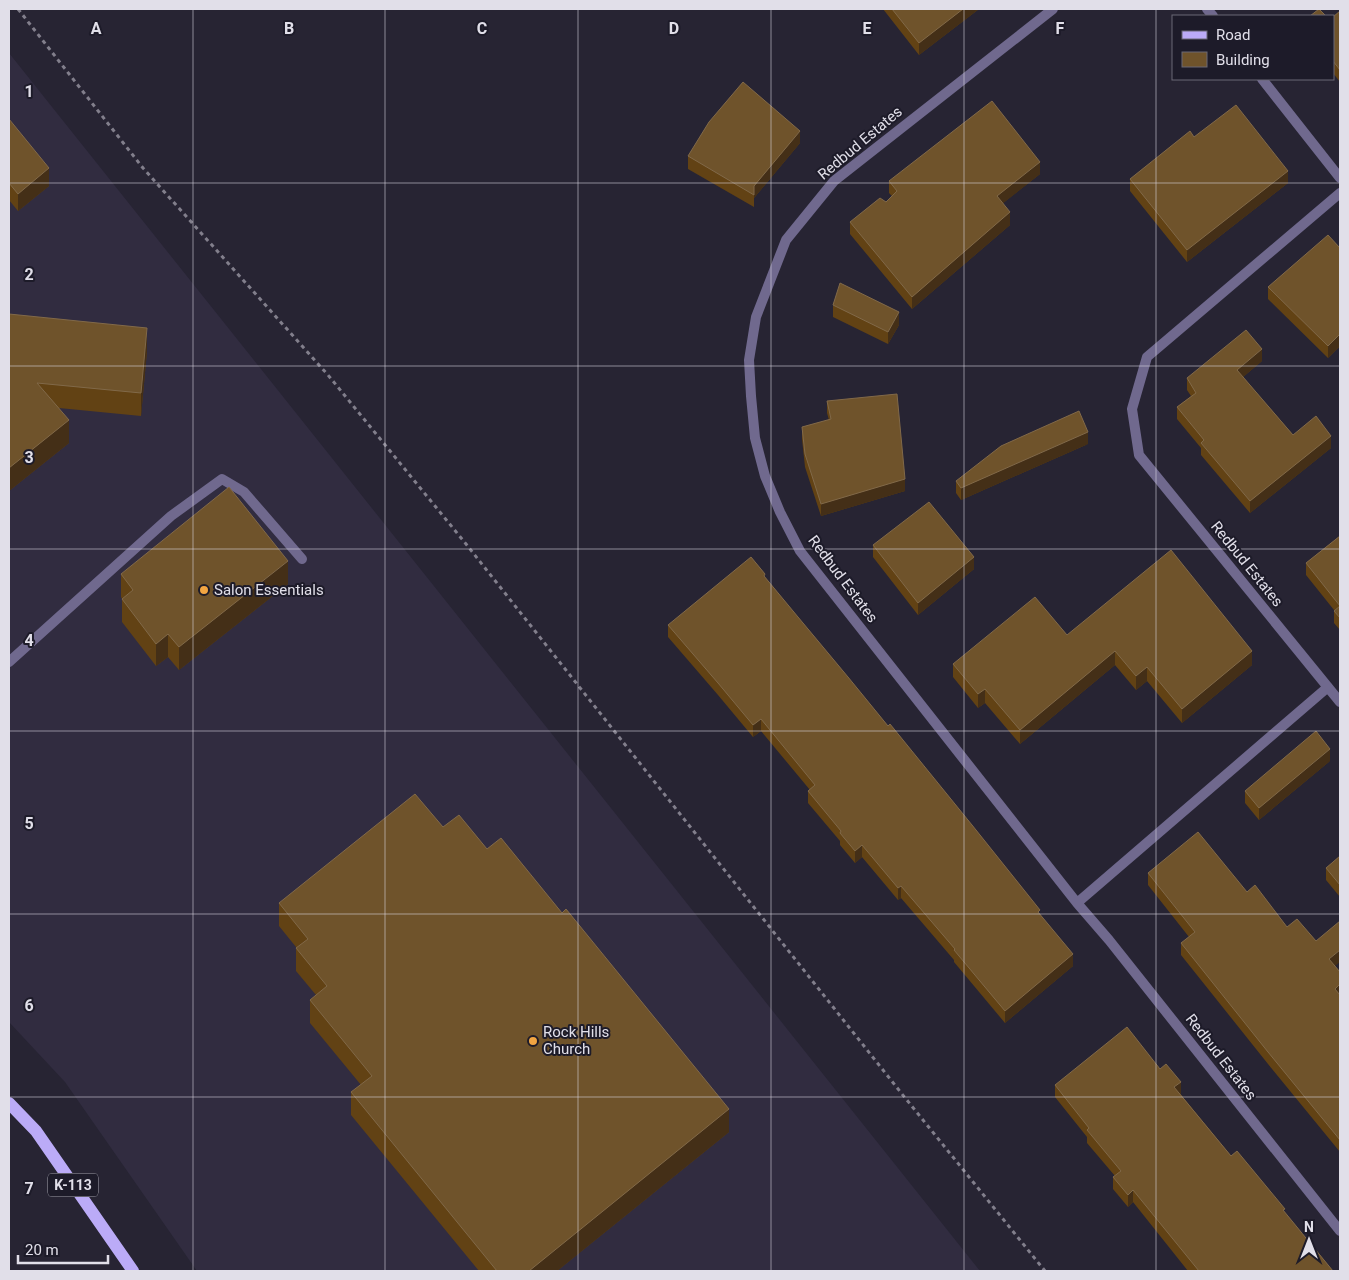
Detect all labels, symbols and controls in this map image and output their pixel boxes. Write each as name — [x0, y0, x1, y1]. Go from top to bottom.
legend — [1172, 15, 1334, 80]
text: A — [91, 19, 102, 38]
text: B — [284, 19, 294, 38]
text: C — [477, 19, 487, 38]
text: D — [669, 19, 679, 38]
text: E — [863, 19, 872, 38]
text: F — [1056, 19, 1065, 38]
text: Road — [1216, 26, 1250, 44]
text: Building — [1216, 51, 1270, 69]
text: 1 — [24, 82, 34, 101]
street label: Redbud Estates — [814, 103, 906, 183]
text: 2 — [24, 265, 34, 284]
text: 3 — [24, 448, 34, 467]
street label: Redbud Estates — [1207, 518, 1287, 610]
street label: Redbud Estates — [804, 532, 882, 626]
place label: Salon Essentials — [214, 581, 324, 599]
marker: Salon Essentials — [198, 584, 210, 596]
text: 4 — [24, 631, 34, 650]
text: 5 — [24, 814, 34, 833]
text: 6 — [24, 996, 34, 1015]
street label: Redbud Estates — [1182, 1010, 1260, 1104]
place label: Rock Hills Church — [543, 1023, 609, 1058]
marker: Rock Hills Church — [527, 1035, 539, 1047]
road number: K-113 — [48, 1174, 98, 1196]
text: 7 — [24, 1179, 34, 1198]
north arrow — [1284, 1215, 1334, 1265]
text: N — [1304, 1219, 1314, 1235]
scale bar — [18, 1232, 108, 1264]
text: 20 m — [25, 1241, 59, 1259]

